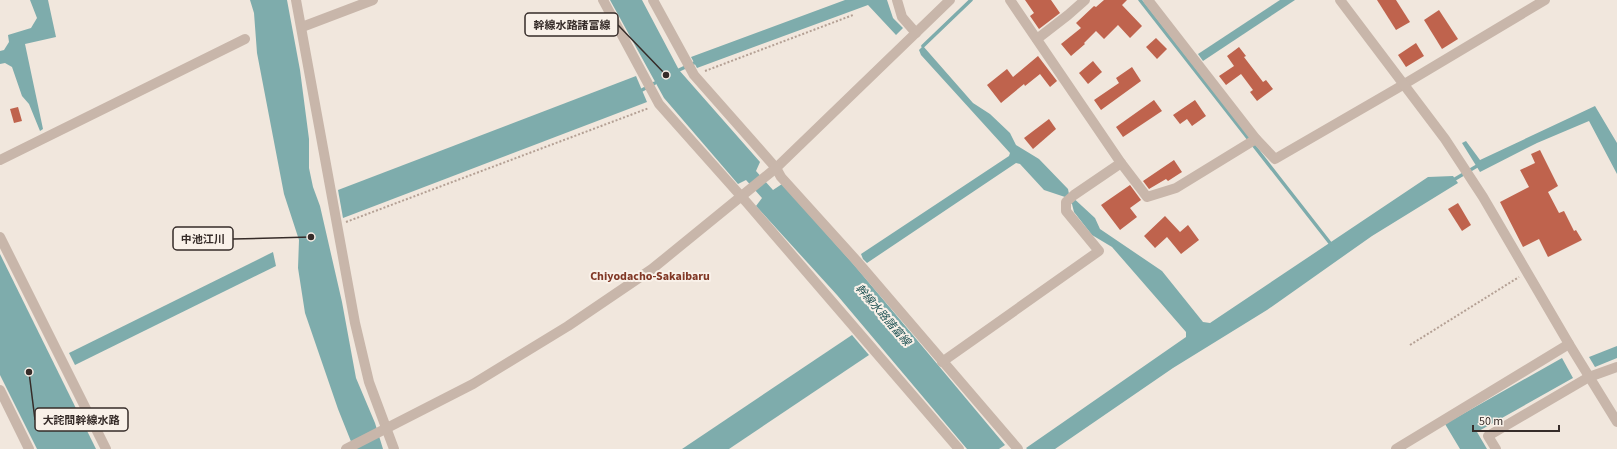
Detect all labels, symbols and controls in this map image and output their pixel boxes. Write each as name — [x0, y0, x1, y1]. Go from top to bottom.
callout: 幹線水路諸富線 — [525, 13, 618, 36]
text: 幹線水路諸富線 — [534, 18, 611, 33]
callout: 中池江川 — [173, 227, 233, 250]
text: 中池江川 — [181, 232, 225, 247]
district label: Chiyodacho-Sakaibaru — [590, 268, 710, 285]
water label: 幹線水路諸富線 — [852, 281, 915, 350]
scale bar — [1473, 407, 1559, 433]
callout: 大詫間幹線水路 — [35, 408, 128, 431]
text: 大詫間幹線水路 — [43, 413, 120, 428]
text: 50 m — [1479, 413, 1503, 430]

